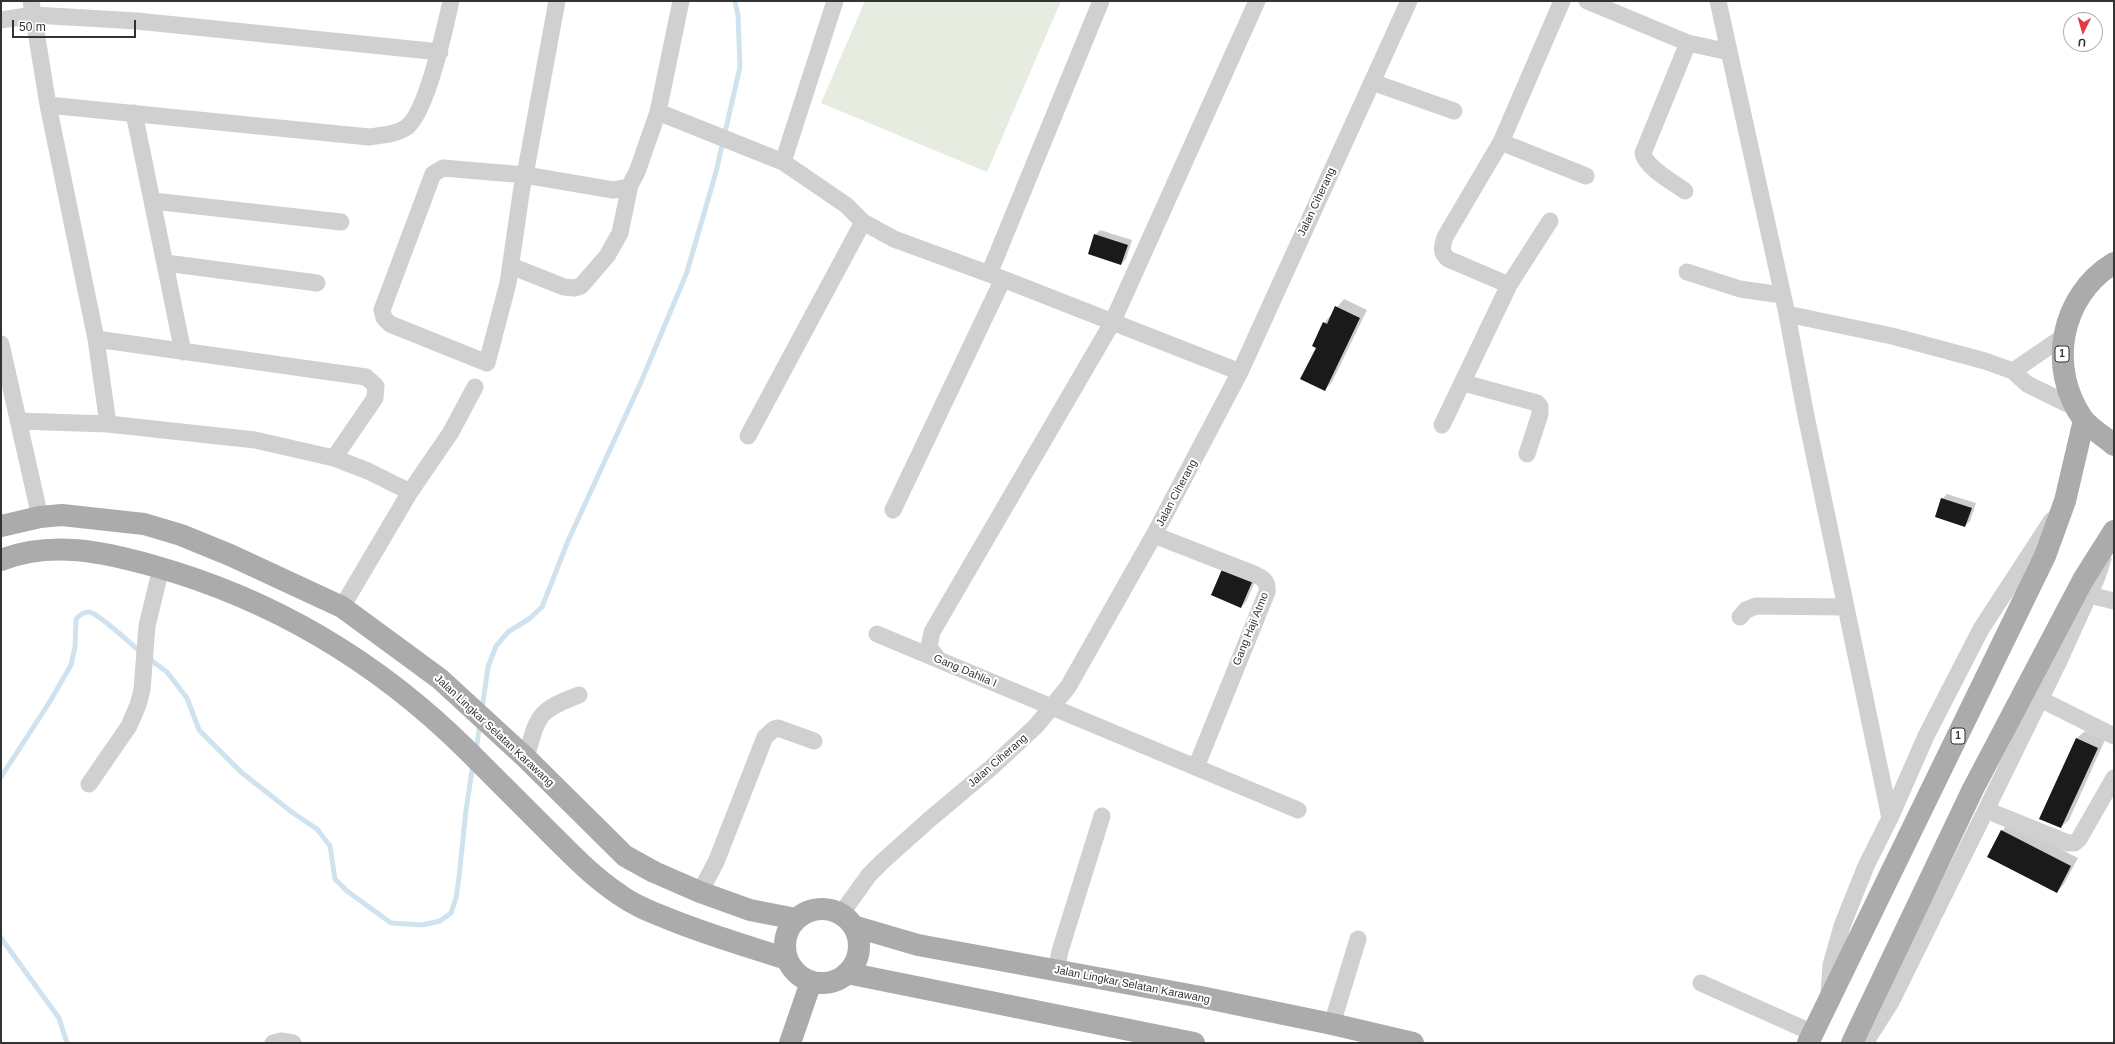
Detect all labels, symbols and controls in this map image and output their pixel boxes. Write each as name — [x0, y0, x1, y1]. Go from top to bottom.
scale bar — [14, 12, 138, 38]
north arrow — [2063, 12, 2103, 52]
text: 50 m — [19, 20, 46, 34]
text: U — [2078, 37, 2087, 49]
street label: Jalan Ciherang — [1295, 166, 1339, 238]
road number: 1 — [2055, 346, 2069, 362]
street label: Jalan Ciherang — [1154, 457, 1200, 529]
street label: Gang Haji Atmo — [1230, 591, 1272, 667]
street label: Gang Dahlia I — [931, 652, 999, 690]
street label: Jalan Lingkar Selatan Karawang — [432, 672, 556, 790]
road number: 1 — [1951, 728, 1965, 744]
street label: Jalan Ciherang — [966, 732, 1030, 790]
street label: Jalan Lingkar Selatan Karawang — [1053, 963, 1211, 1007]

